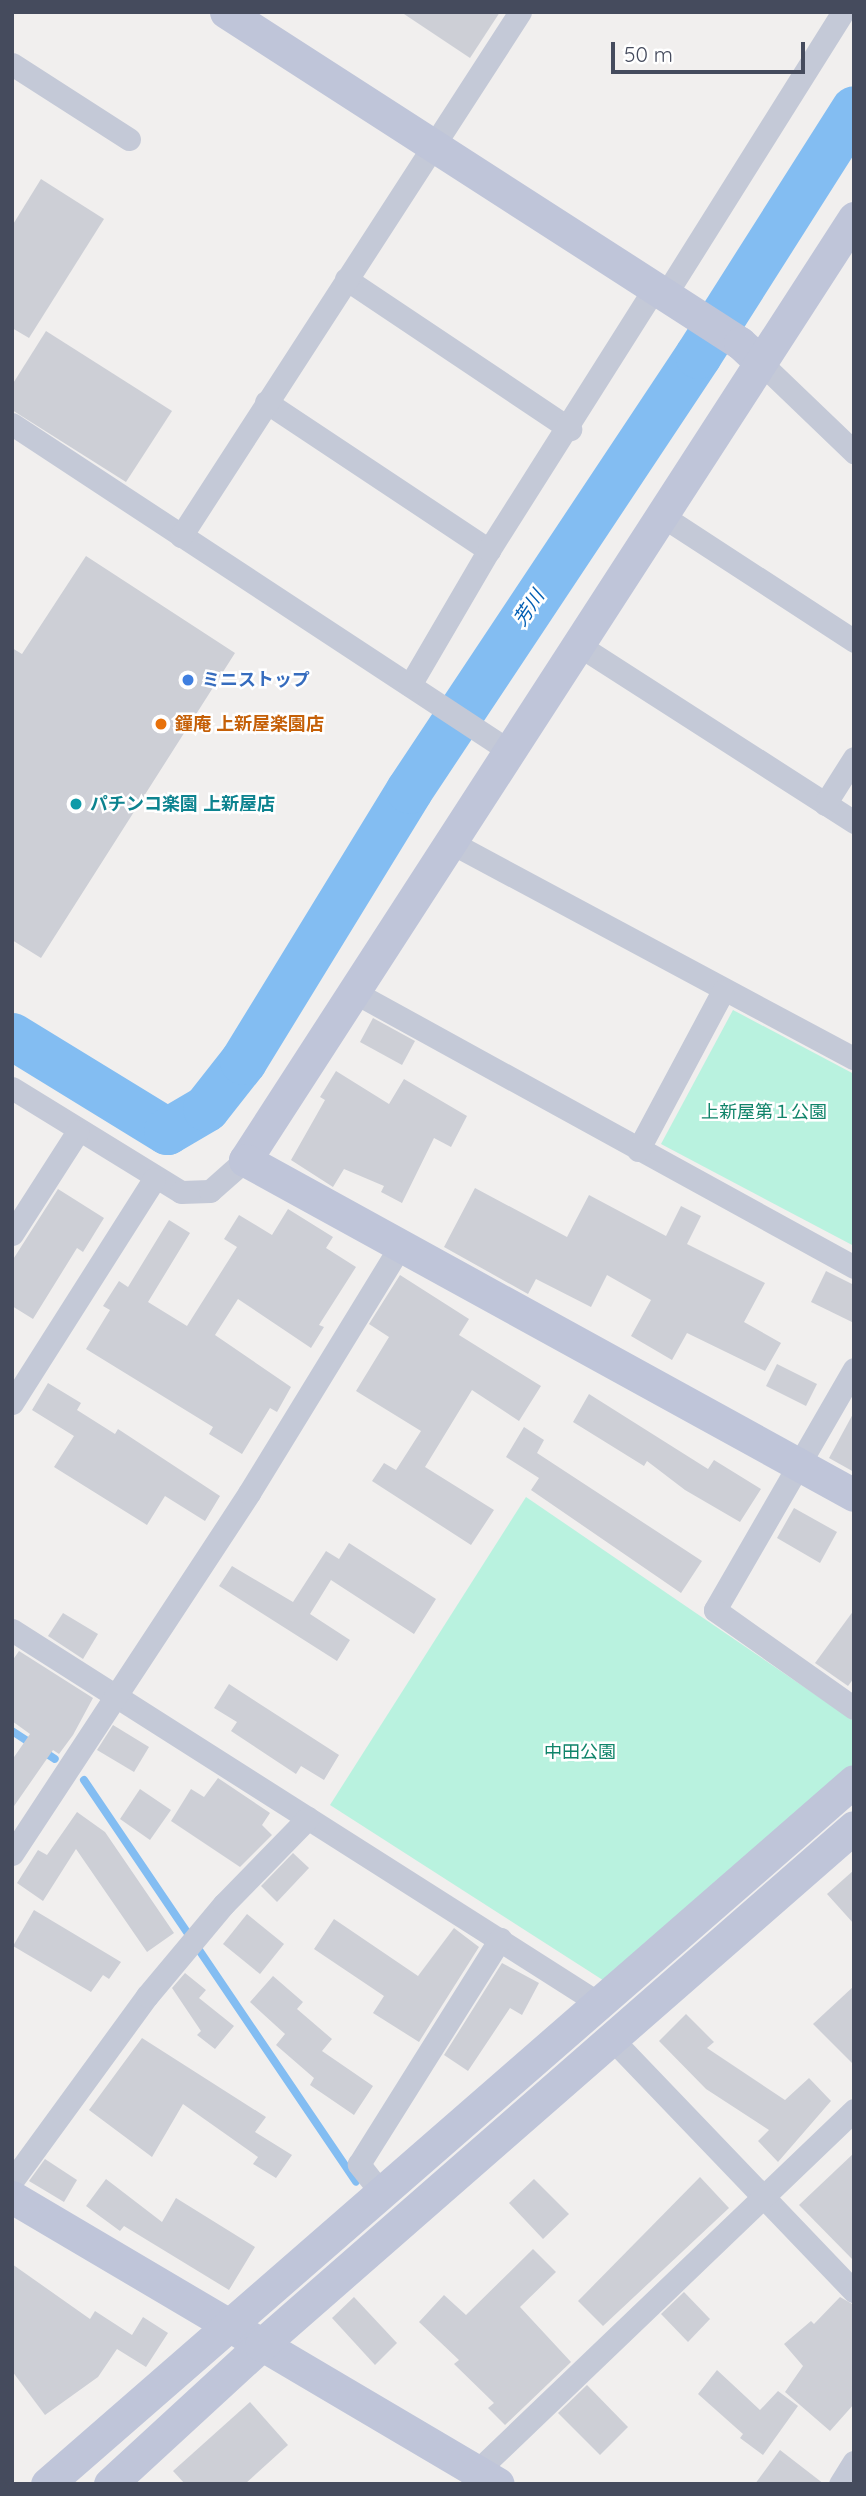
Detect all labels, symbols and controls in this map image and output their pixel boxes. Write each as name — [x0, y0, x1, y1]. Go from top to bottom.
scale bar — [614, 28, 808, 72]
text: 50 m — [624, 41, 673, 67]
water label: 芳川 — [509, 586, 549, 630]
place label: ミニストップ — [202, 669, 310, 691]
marker: ミニストップ — [180, 672, 196, 688]
place label: 鐘庵 上新屋楽園店 — [175, 713, 324, 735]
marker: 鐘庵 上新屋楽園店 — [153, 716, 169, 732]
place label: パチンコ楽園 上新屋店 — [90, 793, 275, 815]
marker: パチンコ楽園 上新屋店 — [68, 796, 84, 812]
park label: 上新屋第１公園 — [701, 1101, 827, 1123]
park label: 中田公園 — [544, 1741, 616, 1763]

